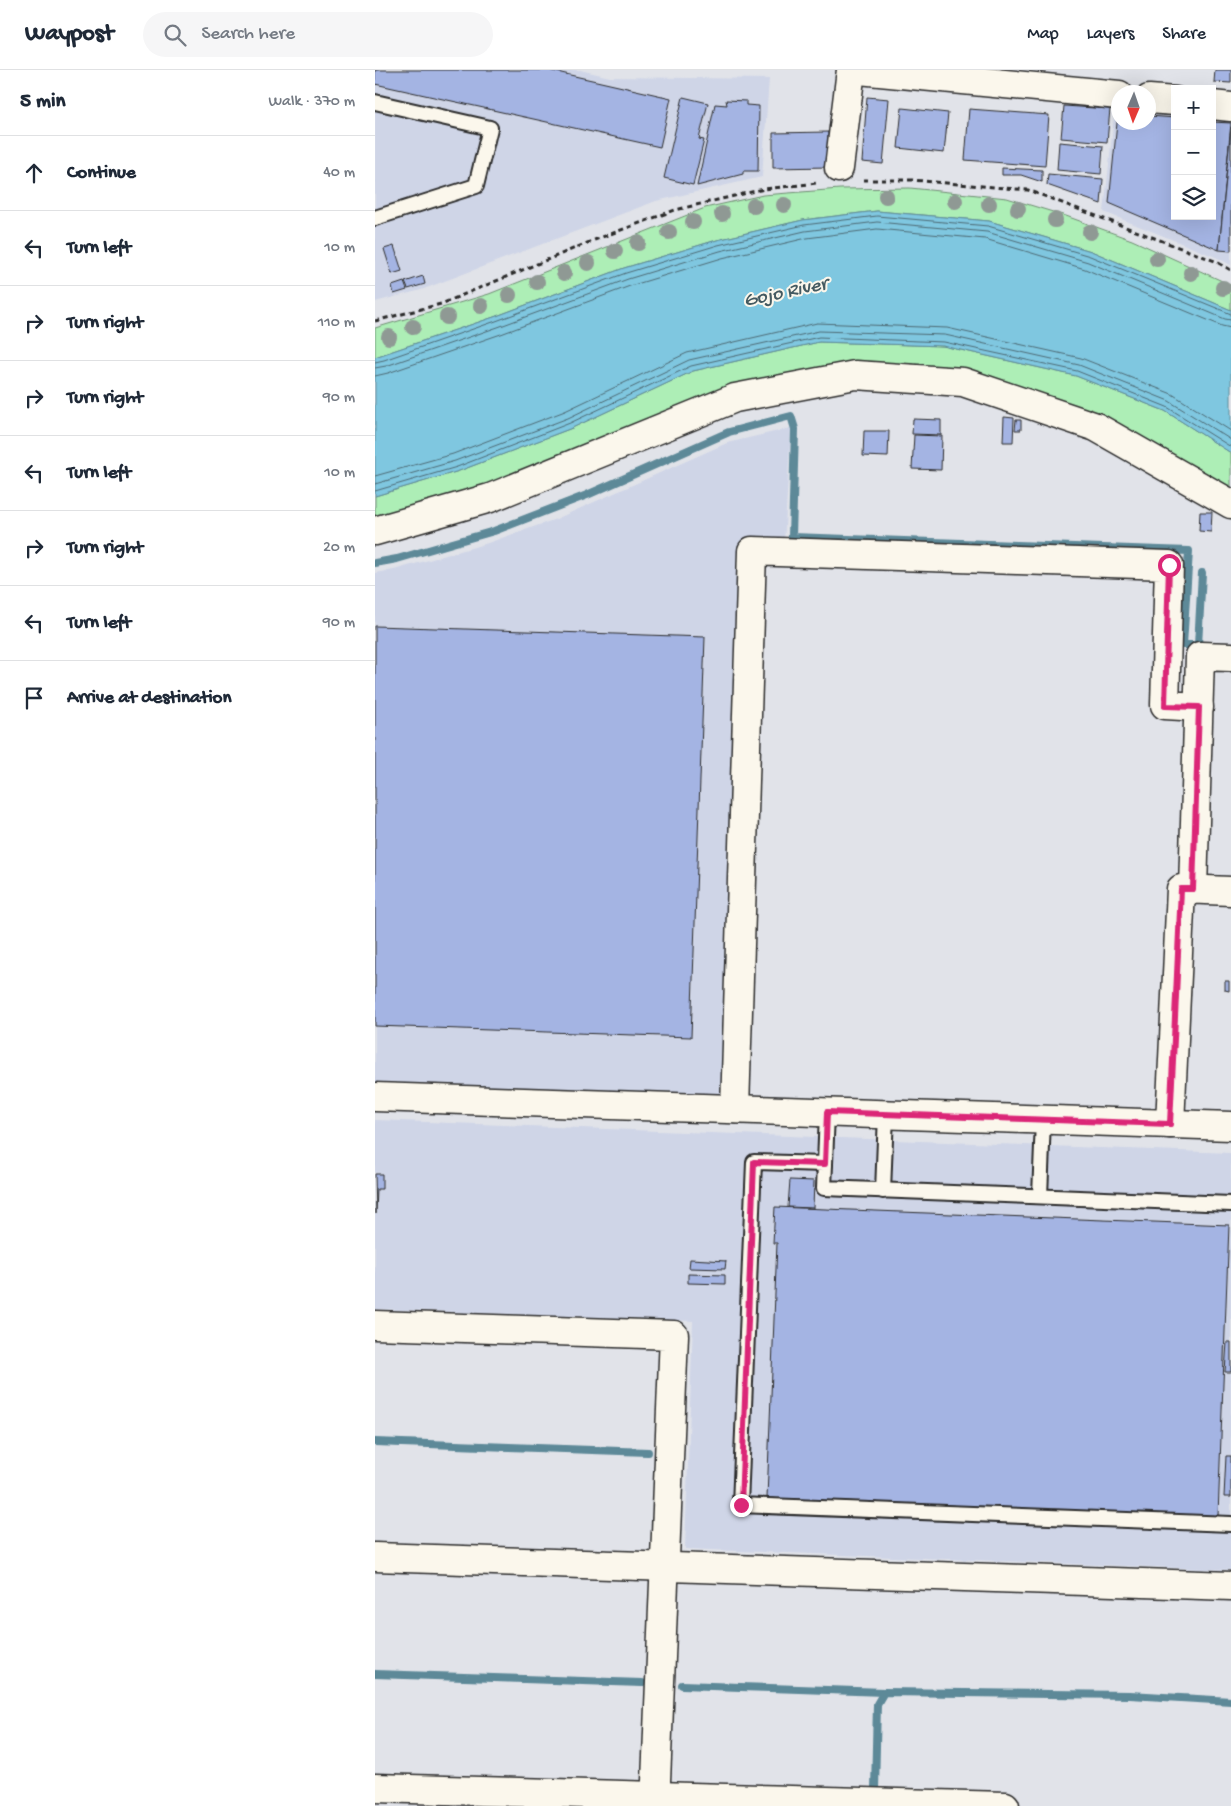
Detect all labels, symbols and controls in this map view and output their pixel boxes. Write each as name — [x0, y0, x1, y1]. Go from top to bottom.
search box — [143, 12, 493, 57]
text: Waypost — [25, 20, 113, 49]
icon: search — [161, 21, 189, 49]
text: Search here — [201, 23, 295, 46]
text: Map — [1027, 24, 1059, 45]
text: Layers — [1087, 24, 1134, 45]
text: Share — [1162, 24, 1206, 45]
north arrow — [1111, 85, 1156, 130]
map controls — [1171, 85, 1216, 220]
button: + — [1171, 85, 1216, 130]
text: 5 min — [20, 90, 65, 115]
text: Walk · 370 m — [268, 93, 355, 112]
button: − — [1171, 130, 1216, 175]
icon: ahead — [20, 159, 48, 187]
text: Continue — [67, 162, 136, 185]
text: 40 m — [323, 164, 355, 183]
button: layers — [1171, 175, 1216, 220]
icon: left — [20, 234, 48, 262]
text: Turn left — [67, 237, 131, 260]
text: 10 m — [324, 239, 355, 258]
water label: Gojo River — [742, 273, 834, 314]
icon: right — [20, 309, 48, 337]
text: Turn right — [67, 312, 143, 335]
text: 110 m — [318, 314, 355, 333]
icon: right — [20, 384, 48, 412]
text: Turn right — [67, 387, 143, 410]
text: 90 m — [323, 389, 355, 408]
icon: left — [20, 459, 48, 487]
text: Turn left — [67, 462, 131, 485]
text: 10 m — [324, 464, 355, 483]
icon: right — [20, 534, 48, 562]
text: Turn right — [67, 537, 143, 560]
text: 20 m — [323, 539, 355, 558]
route start — [1158, 554, 1181, 577]
icon: left — [20, 609, 48, 637]
text: Turn left — [67, 612, 131, 635]
text: 90 m — [323, 614, 355, 633]
icon: arrive — [20, 684, 48, 712]
text: Arrive at destination — [67, 687, 231, 710]
route end — [730, 1494, 753, 1517]

